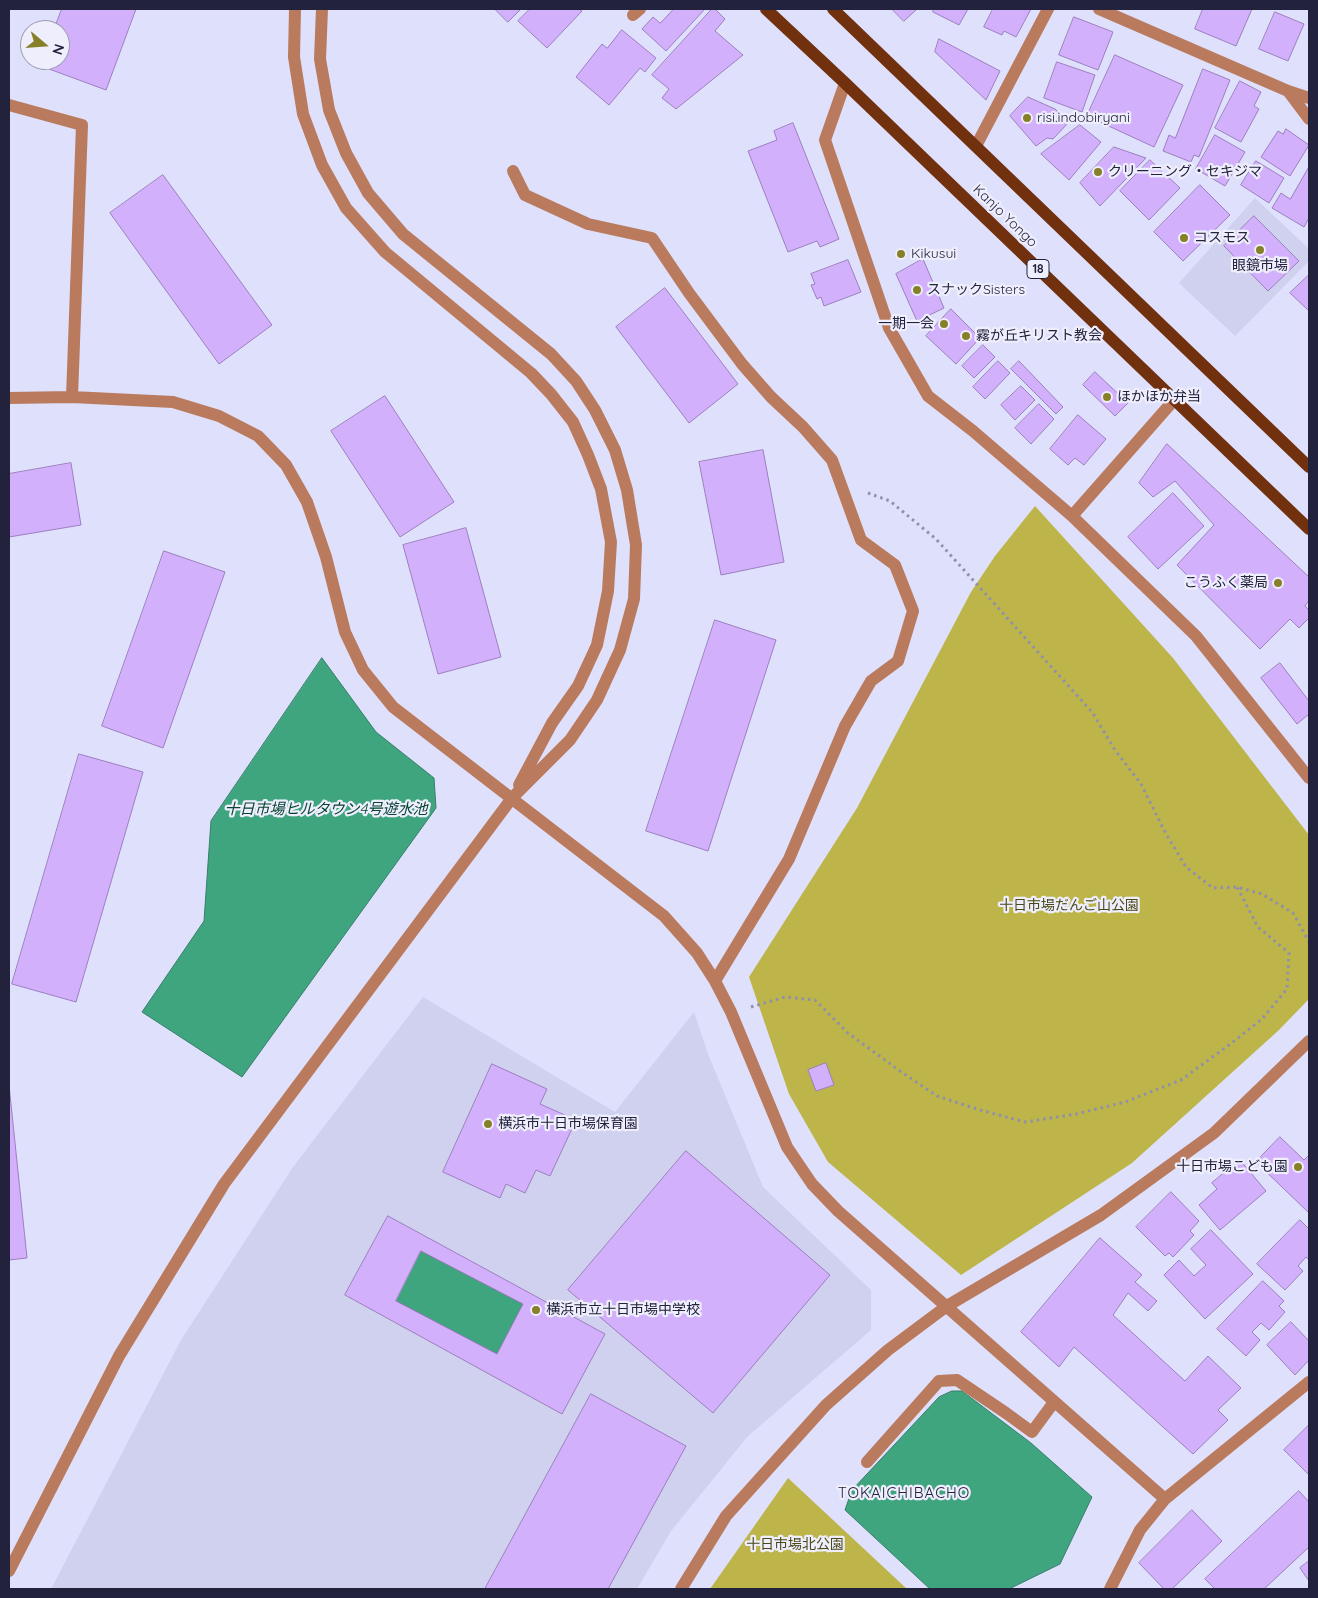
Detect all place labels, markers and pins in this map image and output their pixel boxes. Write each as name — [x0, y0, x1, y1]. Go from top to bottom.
place label: risi.indobiryani — [1037, 110, 1130, 126]
marker: risi.indobiryani — [1021, 112, 1033, 124]
place label: クリーニング・セキジマ — [1108, 164, 1262, 180]
marker: クリーニング・セキジマ — [1092, 166, 1104, 178]
place label: コスモス — [1194, 230, 1250, 246]
marker: コスモス — [1178, 232, 1190, 244]
marker: 眼鏡市場 — [1254, 244, 1266, 256]
place label: Kikusui — [911, 246, 956, 262]
marker: Kikusui — [895, 248, 907, 260]
place label: 眼鏡市場 — [1232, 258, 1288, 274]
place label: スナックSisters — [927, 282, 1025, 298]
marker: スナックSisters — [911, 284, 923, 296]
place label: 一期一会 — [878, 316, 934, 332]
marker: 一期一会 — [938, 318, 950, 330]
place label: 霧が丘キリスト教会 — [976, 328, 1102, 344]
marker: 霧が丘キリスト教会 — [960, 330, 972, 342]
place label: ほかほか弁当 — [1117, 389, 1201, 405]
marker: ほかほか弁当 — [1101, 391, 1113, 403]
place label: こうふく薬局 — [1184, 575, 1268, 591]
marker: こうふく薬局 — [1272, 577, 1284, 589]
place label: 横浜市十日市場保育園 — [498, 1116, 638, 1132]
marker: 横浜市十日市場保育園 — [482, 1118, 494, 1130]
place label: 十日市場こども園 — [1176, 1159, 1288, 1175]
marker: 十日市場こども園 — [1292, 1161, 1304, 1173]
place label: 横浜市立十日市場中学校 — [546, 1302, 700, 1318]
marker: 横浜市立十日市場中学校 — [530, 1304, 542, 1316]

